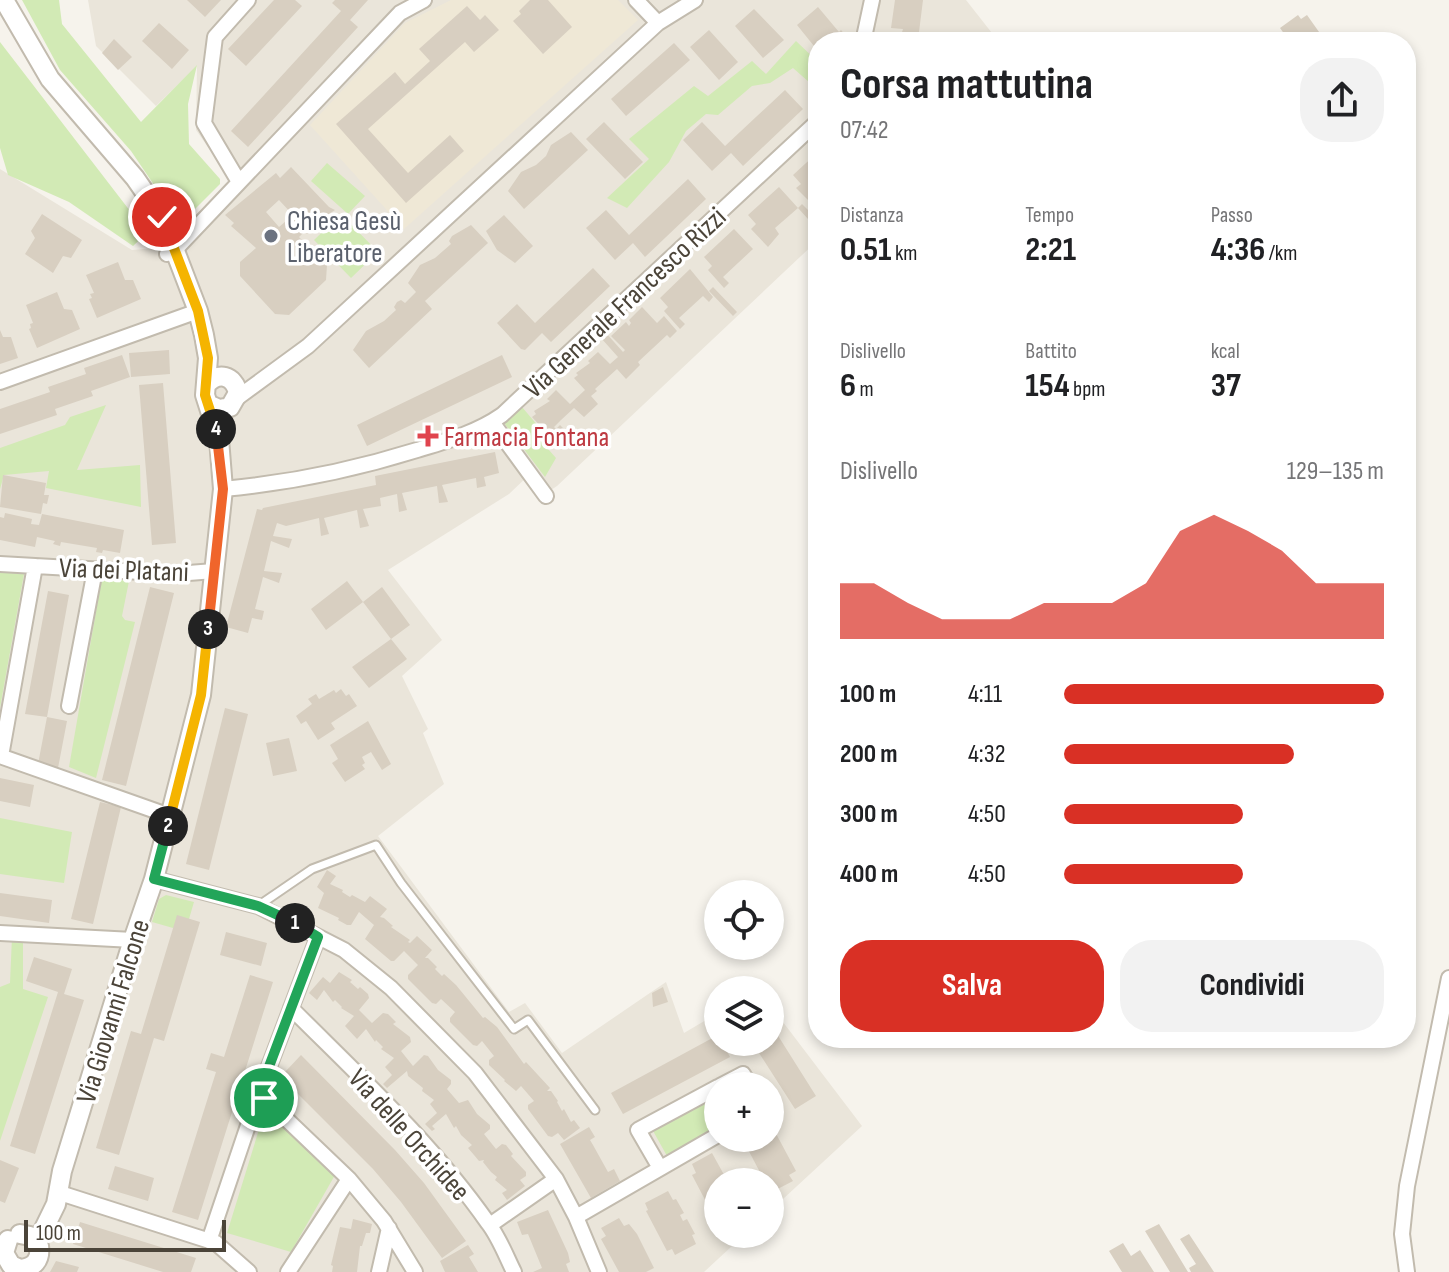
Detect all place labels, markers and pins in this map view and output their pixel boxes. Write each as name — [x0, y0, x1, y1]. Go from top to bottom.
pin — [128, 183, 196, 251]
place label: Chiesa Gesù Liberatore — [287, 205, 401, 270]
marker: Chiesa Gesù Liberatore — [262, 227, 280, 245]
pin: 4 — [196, 409, 236, 449]
place label: Farmacia Fontana — [444, 421, 609, 454]
marker: Farmacia Fontana — [419, 427, 437, 445]
pin: 3 — [188, 609, 228, 649]
pin: 2 — [148, 806, 188, 846]
pin: 1 — [275, 903, 315, 943]
pin — [230, 1064, 298, 1132]

